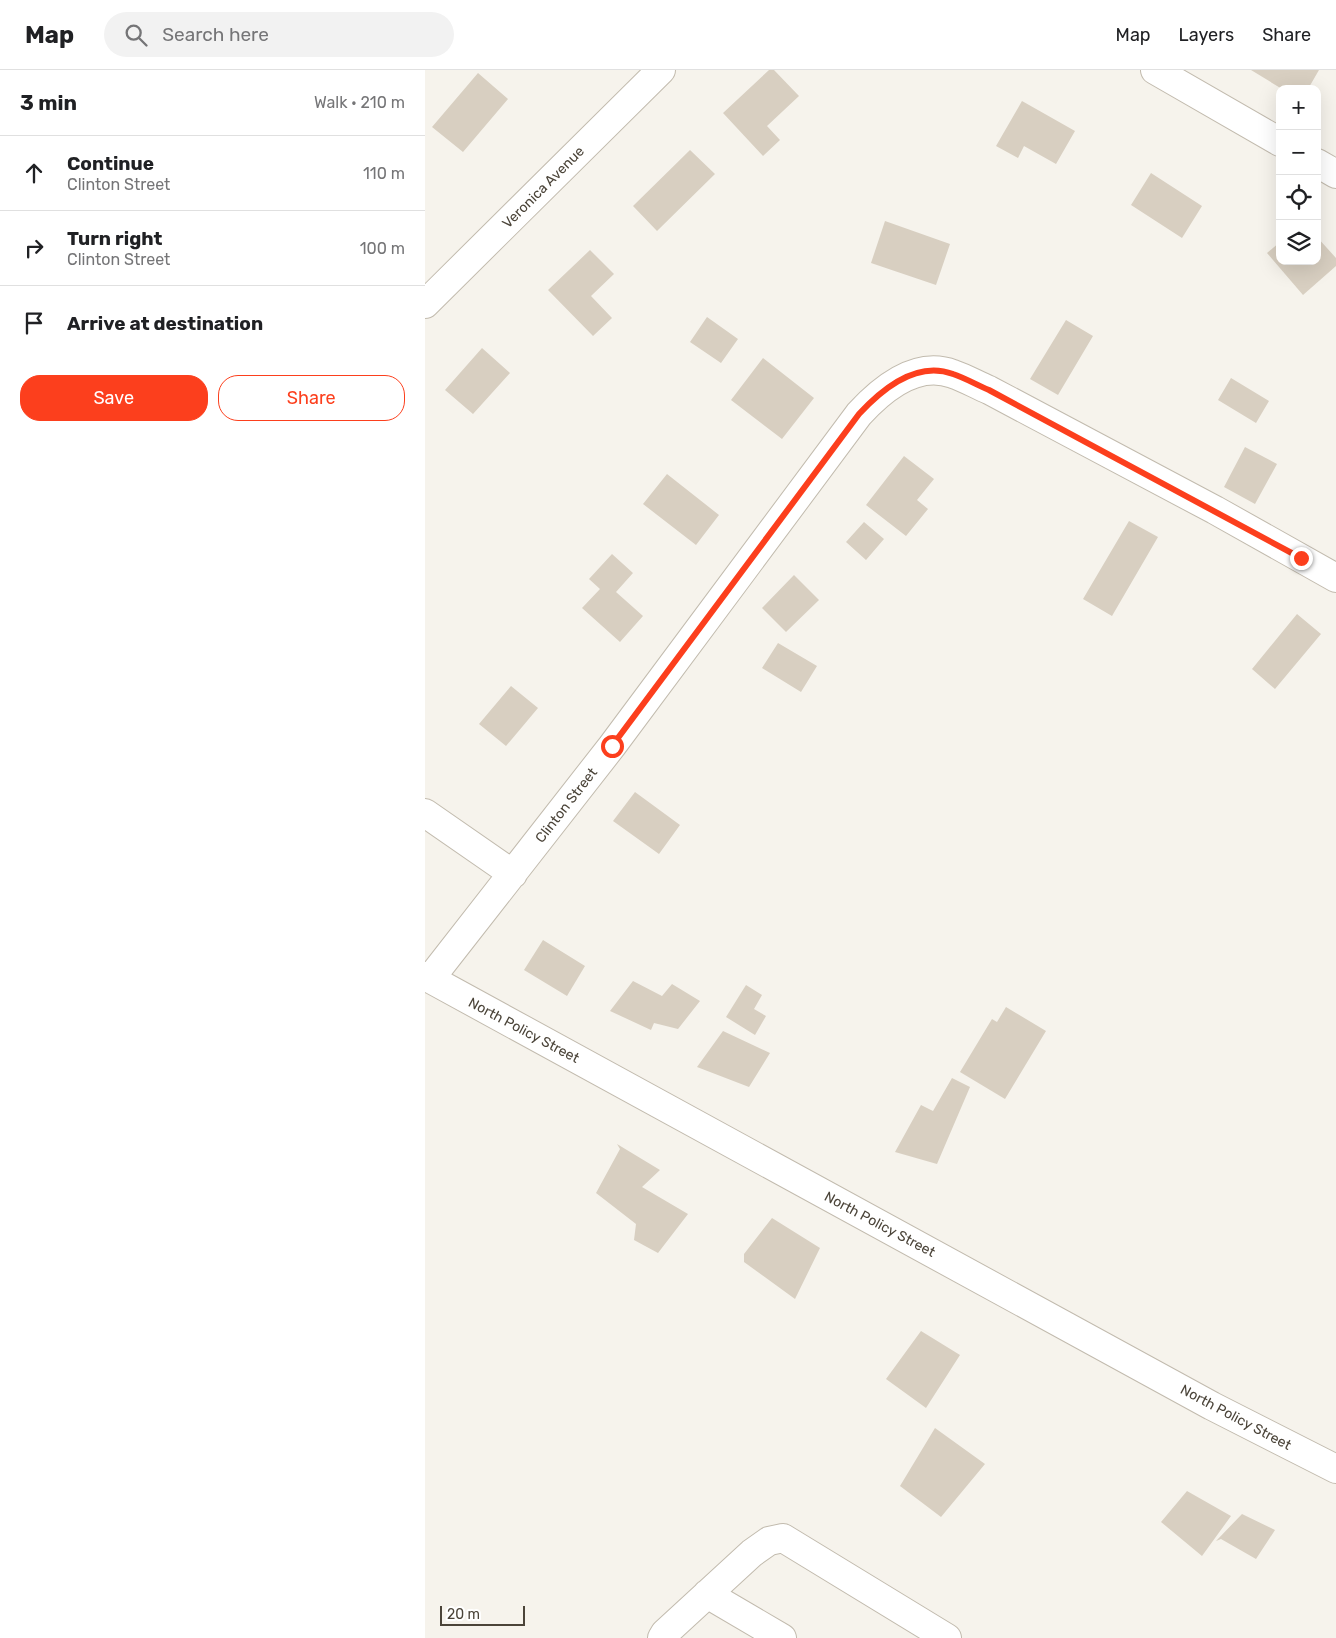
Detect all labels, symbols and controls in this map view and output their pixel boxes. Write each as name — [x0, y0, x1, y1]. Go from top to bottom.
search box — [104, 12, 454, 57]
text: Map — [25, 21, 74, 49]
icon: search — [122, 21, 150, 49]
text: Search here — [162, 23, 269, 46]
text: Map — [1116, 24, 1151, 46]
text: Layers — [1179, 24, 1234, 46]
text: Share — [1262, 24, 1311, 46]
map controls — [1276, 85, 1321, 265]
button: + — [1276, 85, 1321, 130]
text: 3 min — [20, 90, 77, 115]
text: Walk · 210 m — [314, 93, 405, 112]
button: − — [1276, 130, 1321, 175]
street label: Veronica Avenue — [499, 143, 588, 232]
text: Continue — [67, 152, 154, 175]
icon: ahead — [20, 159, 48, 187]
text: 110 m — [363, 164, 405, 183]
text: Clinton Street — [67, 175, 170, 194]
button: locate — [1276, 175, 1321, 220]
button: layers — [1276, 220, 1321, 265]
text: Turn right — [67, 227, 162, 250]
icon: right — [20, 234, 48, 262]
text: 100 m — [360, 239, 405, 258]
text: Clinton Street — [67, 250, 170, 269]
icon: arrive — [20, 309, 48, 337]
text: Arrive at destination — [67, 312, 263, 335]
button: Save — [20, 375, 208, 421]
button: Share — [218, 375, 405, 421]
route end — [1290, 547, 1313, 570]
route start — [601, 735, 624, 758]
street label: Clinton Street — [532, 764, 601, 846]
street label: North Policy Street — [465, 994, 583, 1067]
street label: North Policy Street — [821, 1188, 939, 1261]
street label: North Policy Street — [1177, 1381, 1295, 1454]
scale bar — [440, 1603, 525, 1626]
text: 20 m — [447, 1606, 480, 1623]

